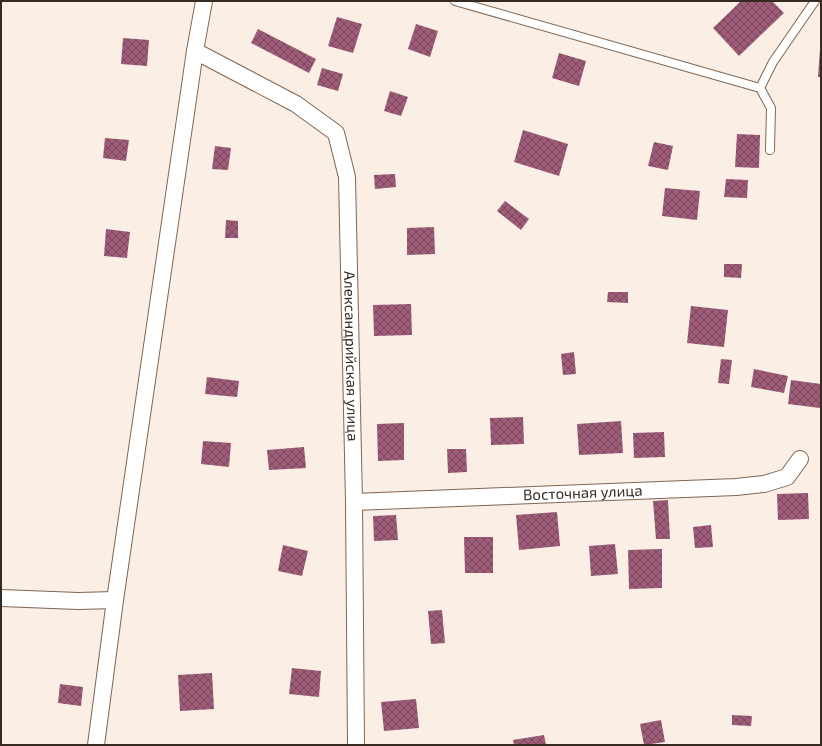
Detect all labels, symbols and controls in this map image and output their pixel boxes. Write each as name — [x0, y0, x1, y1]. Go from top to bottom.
street label: Александрийская улица — [341, 271, 363, 442]
street label: Восточная улица — [523, 481, 643, 503]

